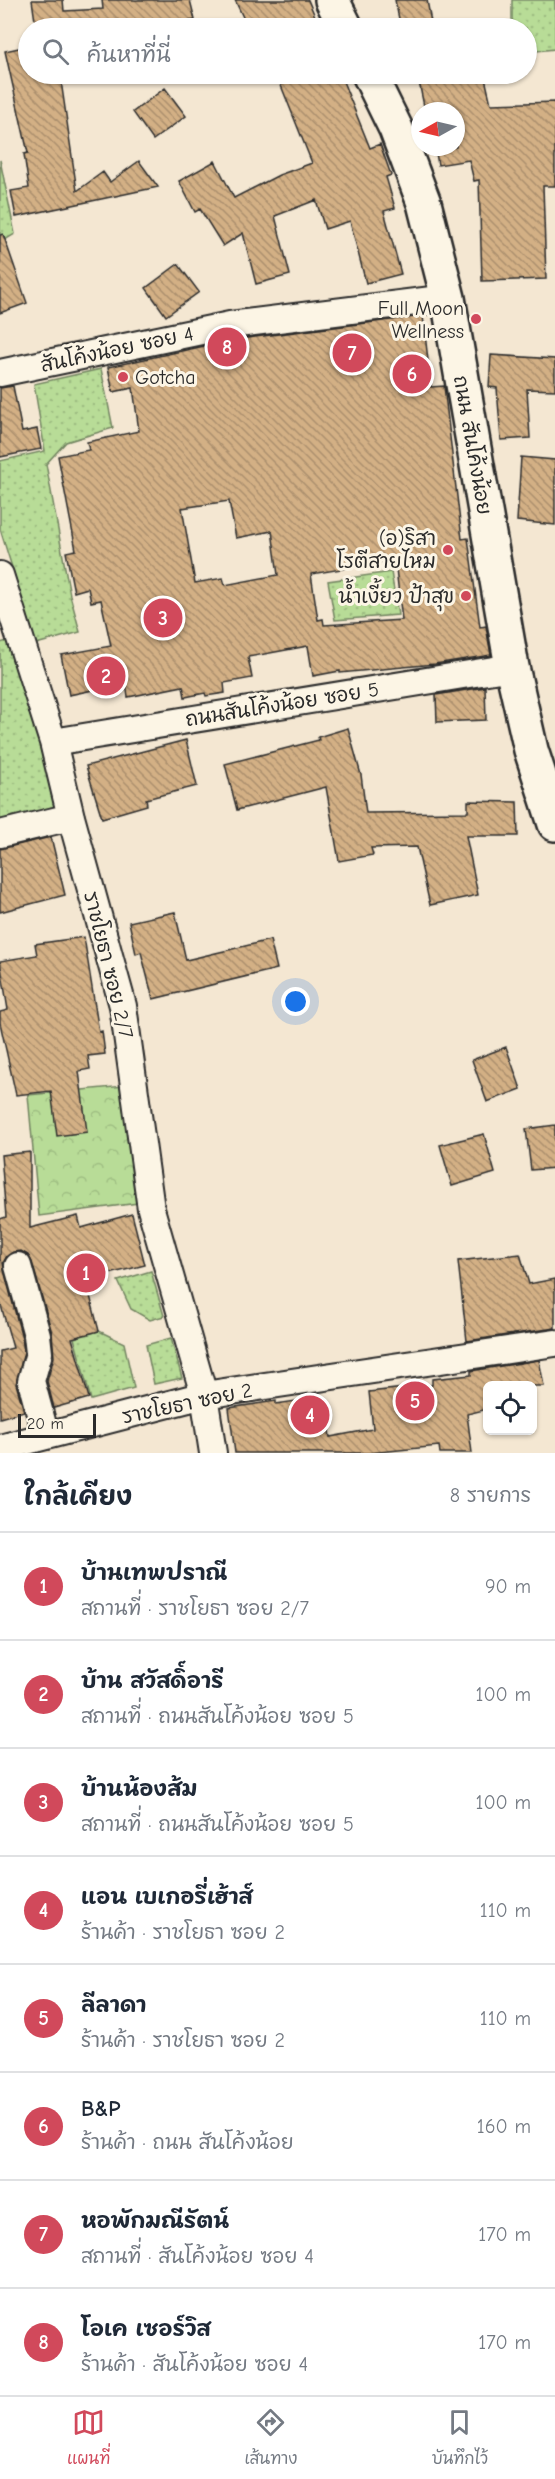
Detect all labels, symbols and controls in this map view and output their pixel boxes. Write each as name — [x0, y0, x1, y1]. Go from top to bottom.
search box — [18, 18, 537, 84]
icon: search — [39, 35, 72, 68]
text: ค้นหาที่นี่ — [87, 42, 171, 68]
north arrow — [411, 102, 465, 156]
place label: Full Moon Wellness — [378, 297, 464, 343]
marker: Full Moon Wellness — [469, 312, 483, 326]
street label: สันโค้งน้อย ซอย 4 — [38, 320, 196, 377]
pin: 8 — [208, 324, 246, 370]
pin: 7 — [332, 330, 372, 376]
pin: 6 — [392, 352, 432, 397]
place label: Gotcha — [135, 366, 196, 389]
marker: Gotcha — [116, 370, 130, 384]
street label: ถนน สันโค้งน้อย — [449, 373, 498, 517]
place label: (อ)ริสา โรตีสายไหม — [336, 526, 436, 573]
marker: (อ)ริสา โรตีสายไหม — [441, 543, 455, 557]
place label: น้ำเงี้ยว ป้าสุข — [338, 577, 454, 612]
marker: น้ำเงี้ยว ป้าสุข — [459, 589, 473, 603]
pin: 3 — [144, 596, 182, 640]
pin: 2 — [86, 654, 126, 698]
street label: ถนนสันโค้งน้อย ซอย 5 — [183, 676, 380, 731]
street label: ราชโยธา ซอย 2/7 — [79, 889, 140, 1042]
your location — [281, 987, 310, 1016]
pin: 1 — [66, 1250, 106, 1296]
street label: ราชโยธา ซอย 2 — [119, 1377, 254, 1429]
pin: 5 — [396, 1378, 434, 1424]
map controls — [483, 1381, 537, 1435]
button: locate — [483, 1381, 537, 1435]
pin: 4 — [290, 1392, 330, 1438]
scale bar — [18, 1411, 96, 1438]
text: 20 m — [27, 1415, 64, 1433]
text: ใกล้เคียง — [24, 1482, 132, 1512]
text: 8 รายการ — [450, 1484, 531, 1507]
text: บ้านเทพปราณี — [81, 1560, 227, 1586]
text: 1 — [40, 1575, 47, 1598]
text: 90 m — [485, 1575, 531, 1598]
text: สถานที่ · ราชโยธา ซอย 2/7 — [81, 1597, 309, 1620]
text: บ้าน สวัสดิ์อารี — [81, 1668, 223, 1694]
text: 2 — [39, 1683, 48, 1706]
text: 100 m — [476, 1683, 531, 1706]
text: สถานที่ · ถนนสันโค้งน้อย ซอย 5 — [81, 1705, 354, 1728]
text: บ้านน้องส้ม — [81, 1776, 197, 1802]
text: 3 — [39, 1791, 48, 1814]
text: 100 m — [476, 1791, 531, 1814]
text: สถานที่ · ถนนสันโค้งน้อย ซอย 5 — [81, 1813, 354, 1836]
text: แอน เบเกอรี่เฮ้าส์ — [81, 1884, 252, 1910]
text: 4 — [39, 1899, 48, 1922]
text: 110 m — [480, 1899, 531, 1922]
text: ร้านค้า · ราชโยธา ซอย 2 — [81, 1921, 285, 1944]
text: ลีลาดา — [81, 1992, 146, 2018]
text: 5 — [38, 2007, 49, 2030]
text: 110 m — [480, 2007, 531, 2030]
text: ร้านค้า · ราชโยธา ซอย 2 — [81, 2029, 285, 2052]
text: B&P — [81, 2096, 120, 2122]
text: 6 — [38, 2115, 49, 2138]
text: 160 m — [477, 2115, 531, 2138]
text: ร้านค้า · ถนน สันโค้งน้อย — [81, 2131, 294, 2154]
text: หอพักมณีรัตน์ — [81, 2208, 229, 2234]
text: 7 — [39, 2223, 48, 2246]
text: 170 m — [478, 2223, 531, 2246]
text: สถานที่ · สันโค้งน้อย ซอย 4 — [81, 2245, 314, 2268]
text: โอเค เซอร์วิส — [81, 2316, 210, 2342]
text: 8 — [38, 2331, 49, 2354]
text: 170 m — [478, 2331, 531, 2354]
text: ร้านค้า · สันโค้งน้อย ซอย 4 — [81, 2353, 308, 2376]
tab: แผนที่ — [67, 2406, 110, 2470]
tab: เส้นทาง — [244, 2406, 297, 2470]
tab: บันทึกไว้ — [432, 2406, 488, 2470]

